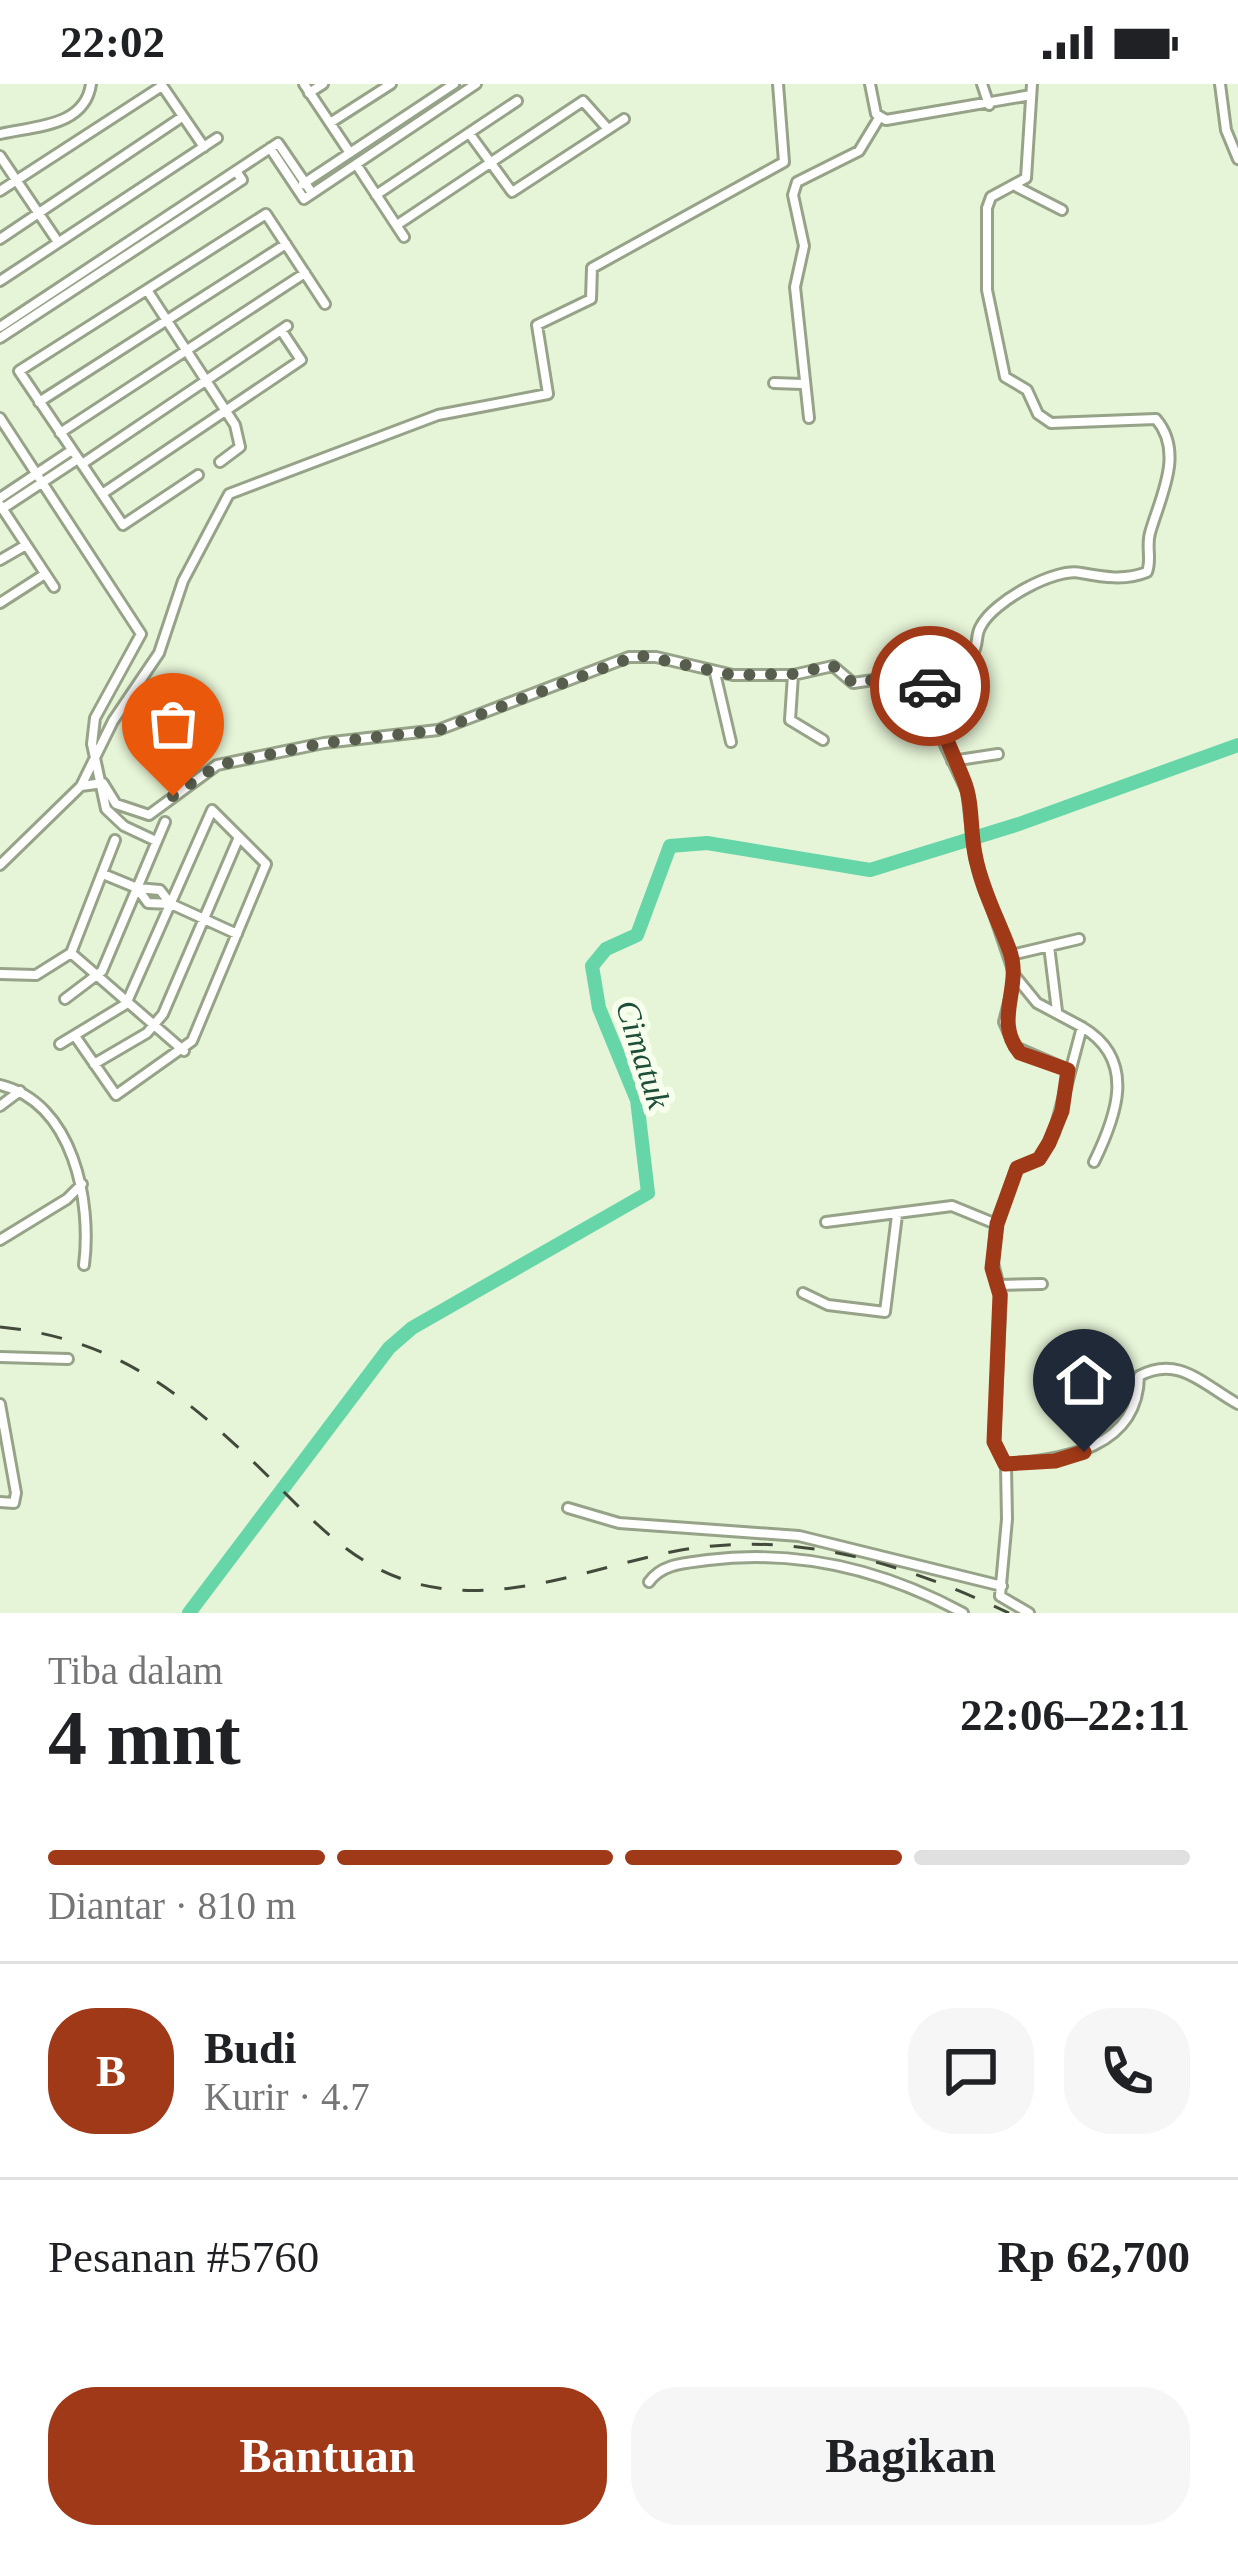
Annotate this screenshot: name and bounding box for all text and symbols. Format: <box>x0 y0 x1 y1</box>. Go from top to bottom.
text: 22:02 <box>60 17 165 67</box>
courier <box>870 626 990 746</box>
icon: car <box>897 653 963 719</box>
pin <box>122 673 224 796</box>
icon: bag <box>140 691 206 757</box>
water label: Cimatuk <box>609 996 678 1114</box>
pin <box>1033 1329 1135 1452</box>
icon: home <box>1051 1347 1117 1413</box>
text: Tiba dalam <box>48 1649 223 1692</box>
text: 22:06–22:11 <box>960 1690 1190 1740</box>
text: 4 mnt <box>48 1694 241 1781</box>
text: Diantar · 810 m <box>48 1884 296 1927</box>
button: chat <box>908 2008 1034 2134</box>
button: phone <box>1064 2008 1190 2134</box>
text: Budi <box>204 2023 297 2073</box>
text: B <box>96 2046 126 2096</box>
text: Kurir · 4.7 <box>204 2075 370 2118</box>
text: Pesanan #5760 <box>48 2232 319 2282</box>
text: Rp 62,700 <box>997 2232 1190 2282</box>
button: Bantuan <box>48 2387 607 2525</box>
button: Bagikan <box>631 2387 1190 2525</box>

